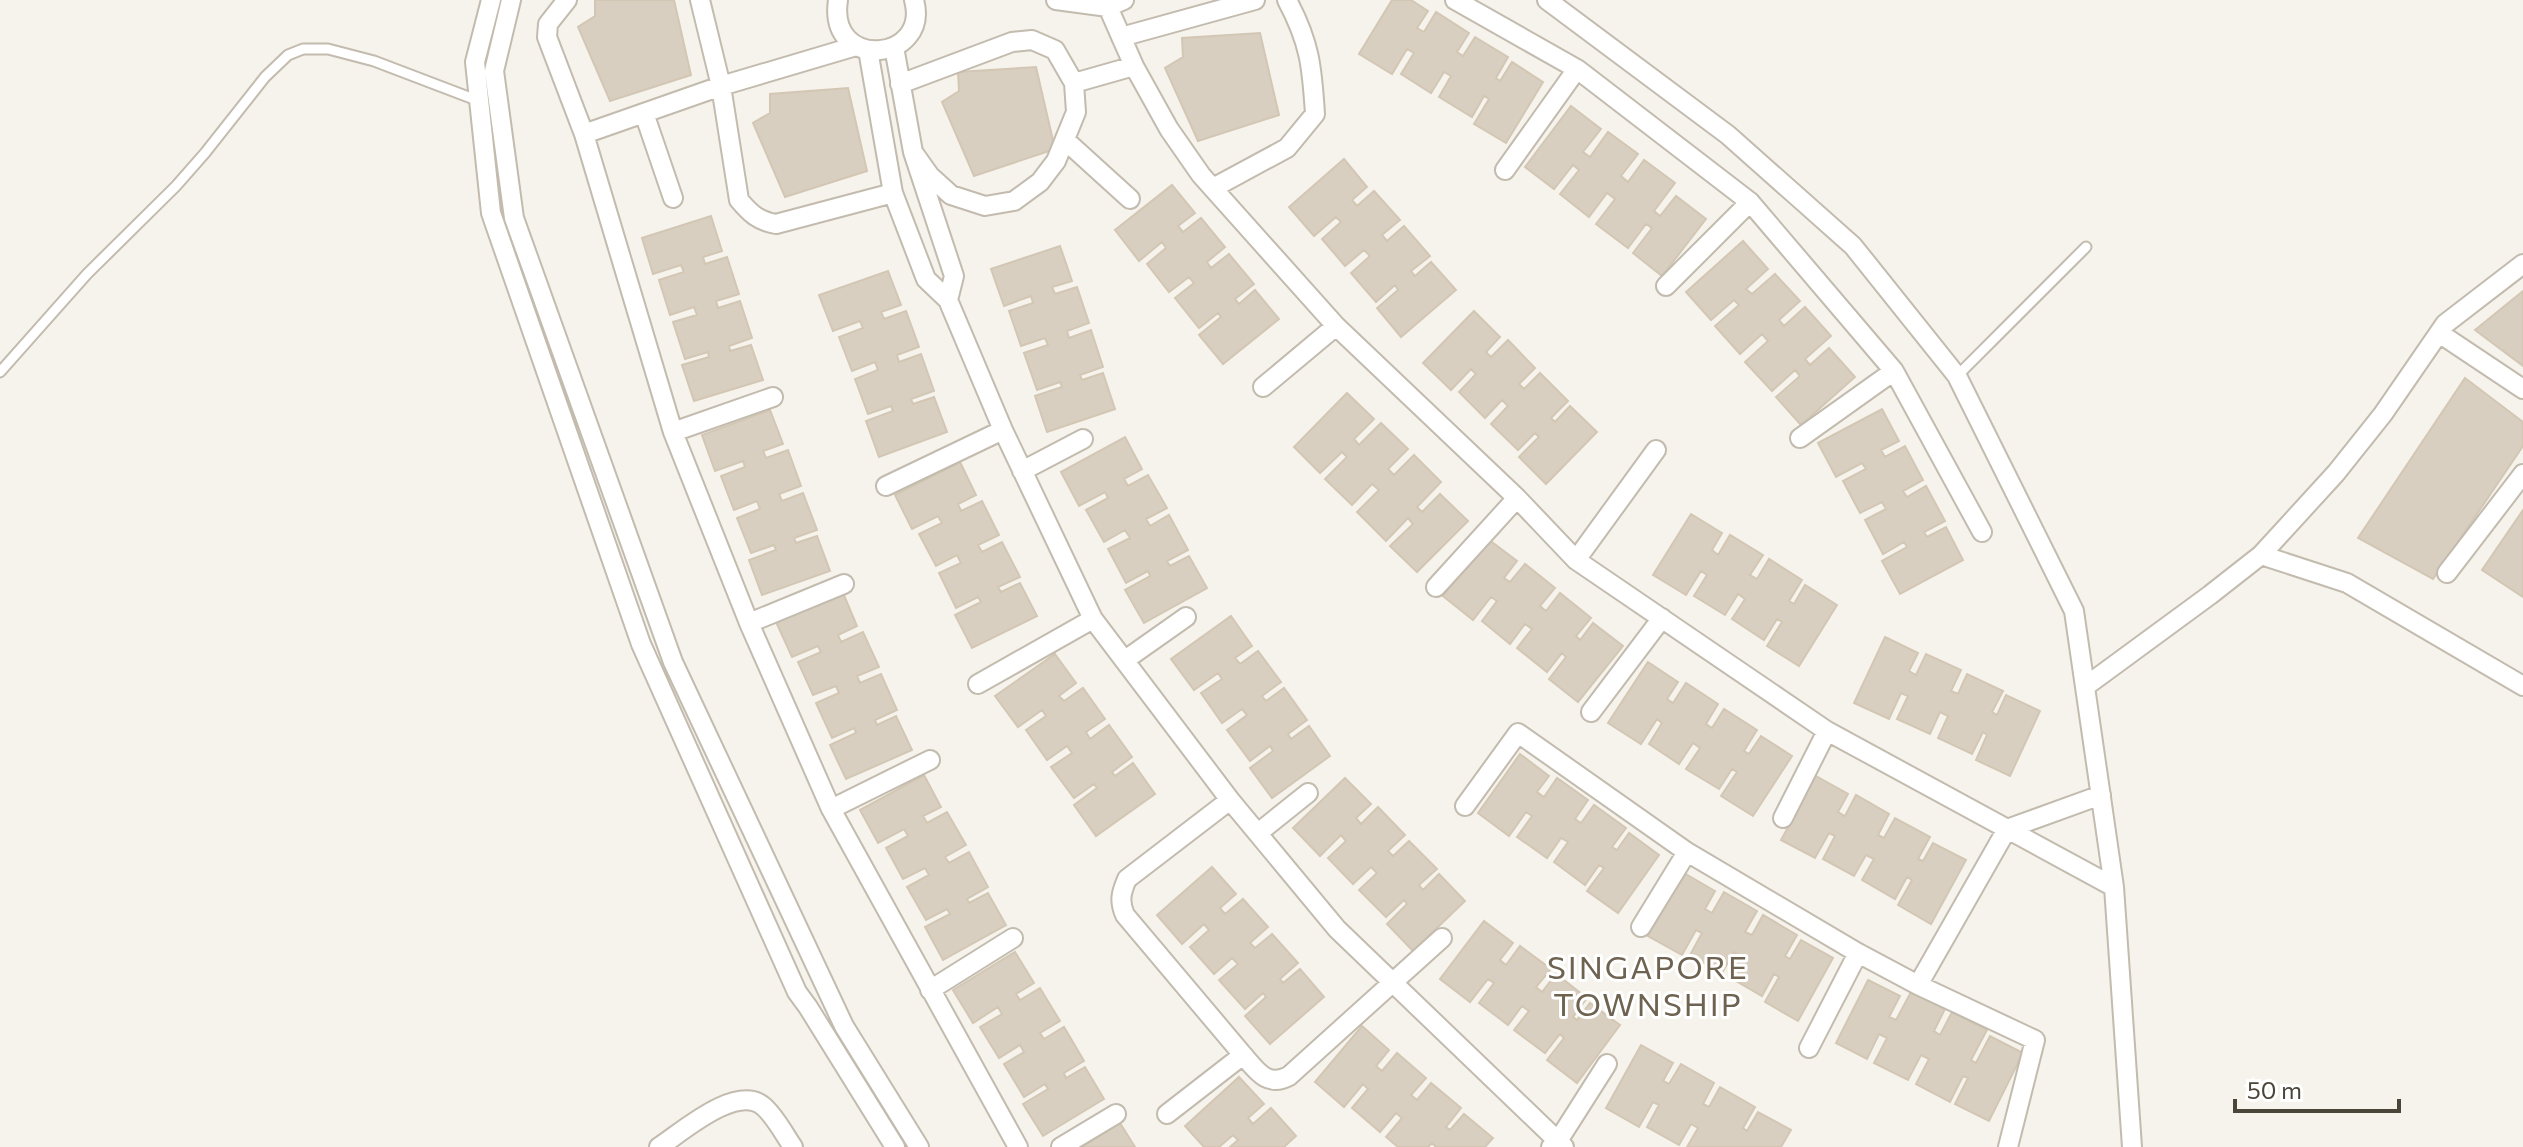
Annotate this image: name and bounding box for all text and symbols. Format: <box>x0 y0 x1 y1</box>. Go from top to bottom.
district label: SINGAPORE TOWNSHIP <box>1547 946 1749 1023</box>
scale bar <box>2235 1063 2399 1113</box>
text: 50 m <box>2247 1075 2302 1104</box>

